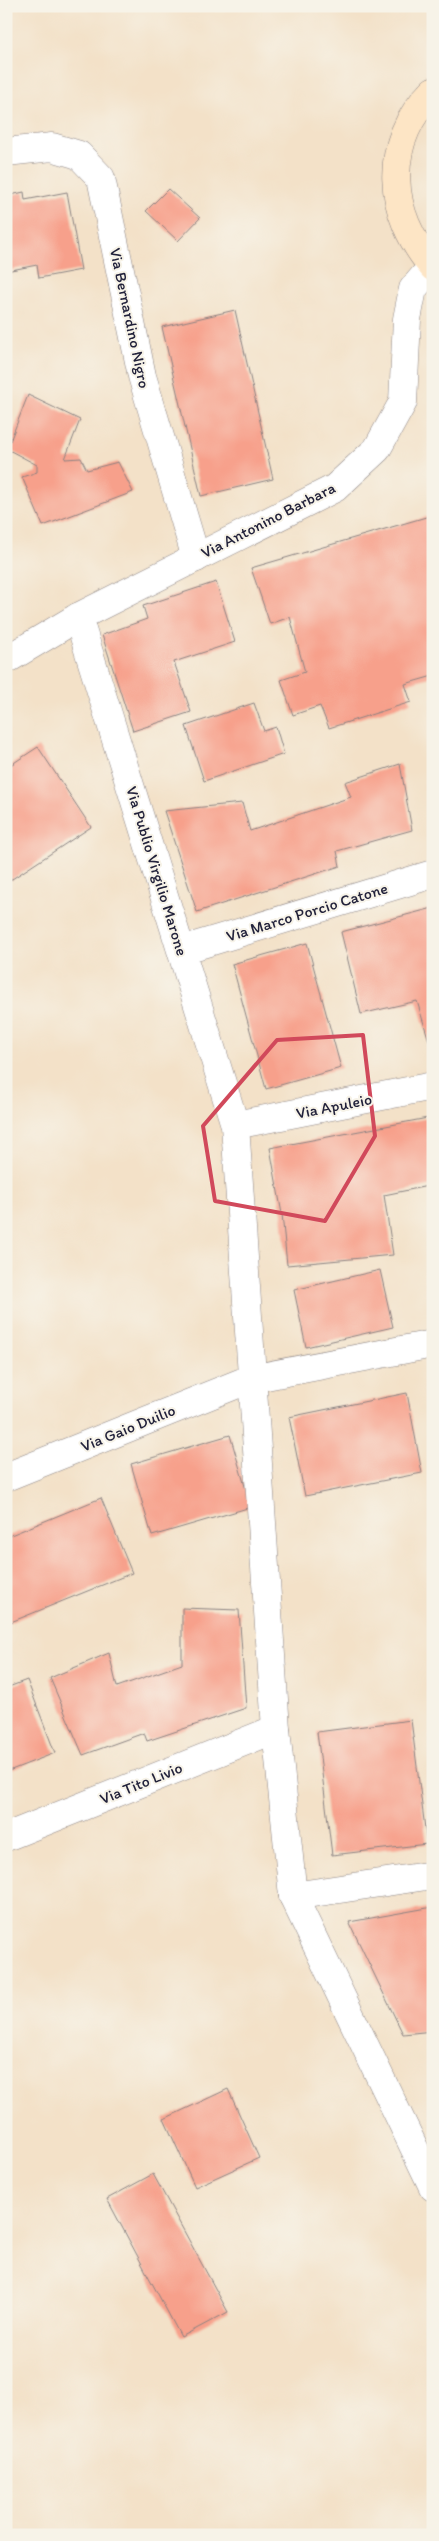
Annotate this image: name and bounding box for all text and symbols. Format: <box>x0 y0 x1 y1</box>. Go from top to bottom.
street label: Via Bernardino Nigro <box>106 246 154 390</box>
street label: Via Antonino Barbara <box>198 478 338 562</box>
street label: Via Publio Virgilio Marone <box>122 784 192 958</box>
street label: Via Marco Porcio Catone <box>224 878 390 946</box>
street label: Via Apuleio <box>294 1089 374 1123</box>
street label: Via Gaio Duilio <box>78 1400 178 1456</box>
street label: Via Tito Livio <box>97 1758 185 1808</box>

